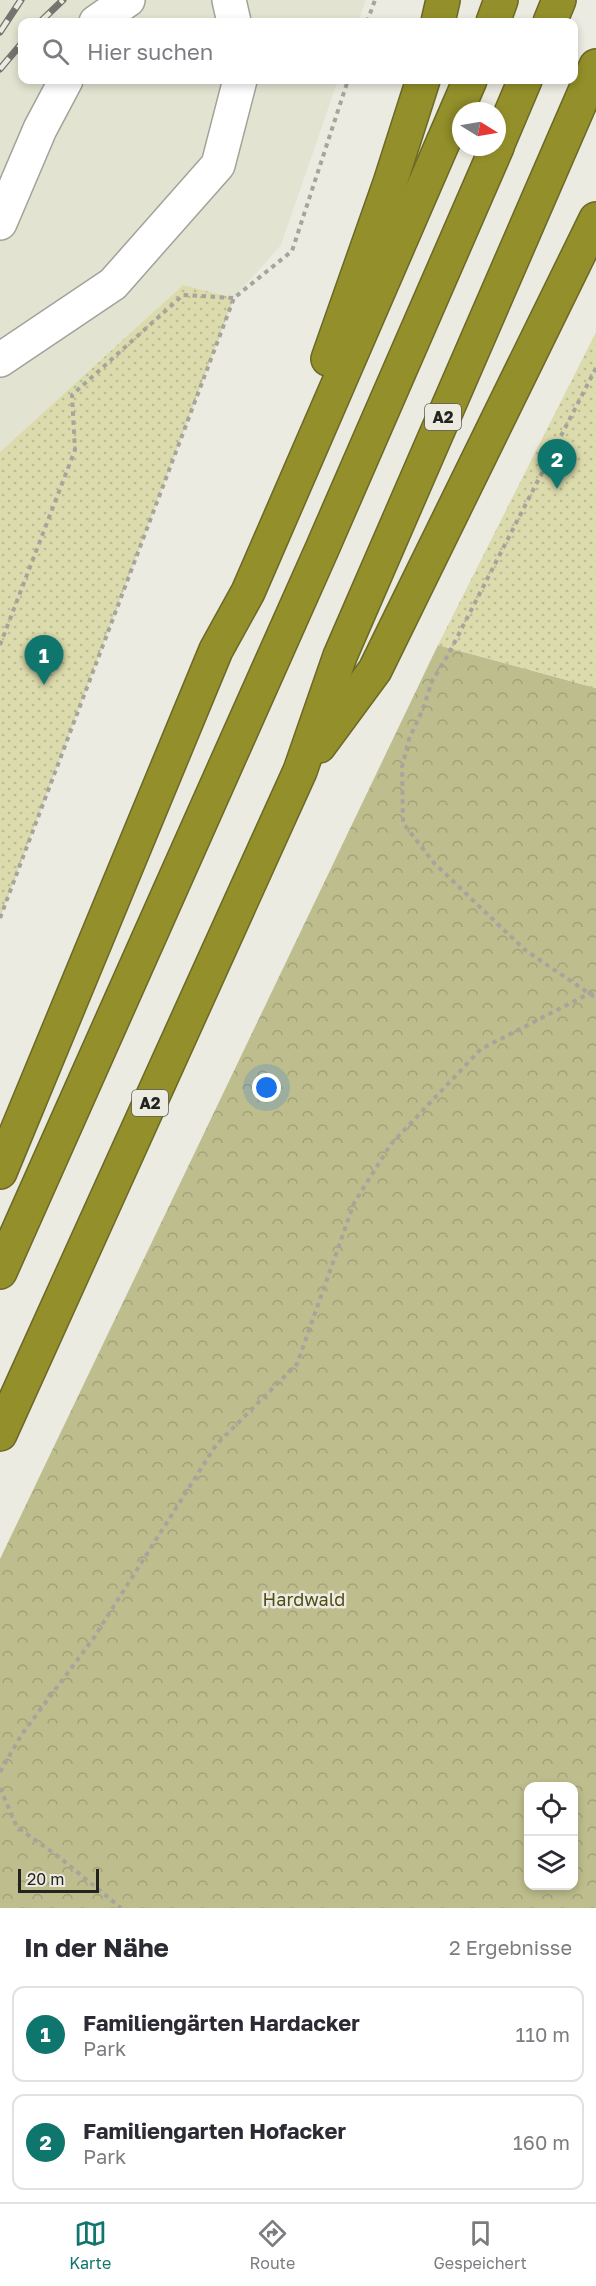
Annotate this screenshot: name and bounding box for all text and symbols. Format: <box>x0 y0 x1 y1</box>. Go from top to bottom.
search box <box>18 18 578 84</box>
icon: search <box>39 35 72 68</box>
text: Hier suchen <box>87 38 213 65</box>
north arrow <box>452 102 506 156</box>
road number: A2 <box>425 404 461 430</box>
pin: 2 <box>538 440 576 489</box>
pin: 1 <box>24 636 63 685</box>
your location <box>252 1073 281 1102</box>
road number: A2 <box>132 1090 168 1116</box>
park label: Hardwald <box>263 1588 345 1610</box>
map controls <box>524 1782 578 1890</box>
button: locate <box>524 1782 578 1836</box>
button: layers <box>524 1836 578 1890</box>
scale bar <box>18 1866 99 1894</box>
text: 20 m <box>27 1869 64 1889</box>
text: In der Nähe <box>24 1932 169 1963</box>
text: 2 Ergebnisse <box>449 1935 572 1959</box>
text: Familiengärten Hardacker <box>83 2009 360 2036</box>
text: 1 <box>40 2022 51 2046</box>
text: 110 m <box>516 2022 570 2046</box>
text: Park <box>83 2036 126 2060</box>
text: Familiengarten Hofacker <box>83 2117 346 2144</box>
text: 2 <box>39 2130 52 2154</box>
text: 160 m <box>513 2130 570 2154</box>
text: Park <box>83 2144 126 2168</box>
tab: Karte <box>69 2217 111 2273</box>
tab: Route <box>250 2217 295 2273</box>
tab: Gespeichert <box>434 2217 527 2273</box>

